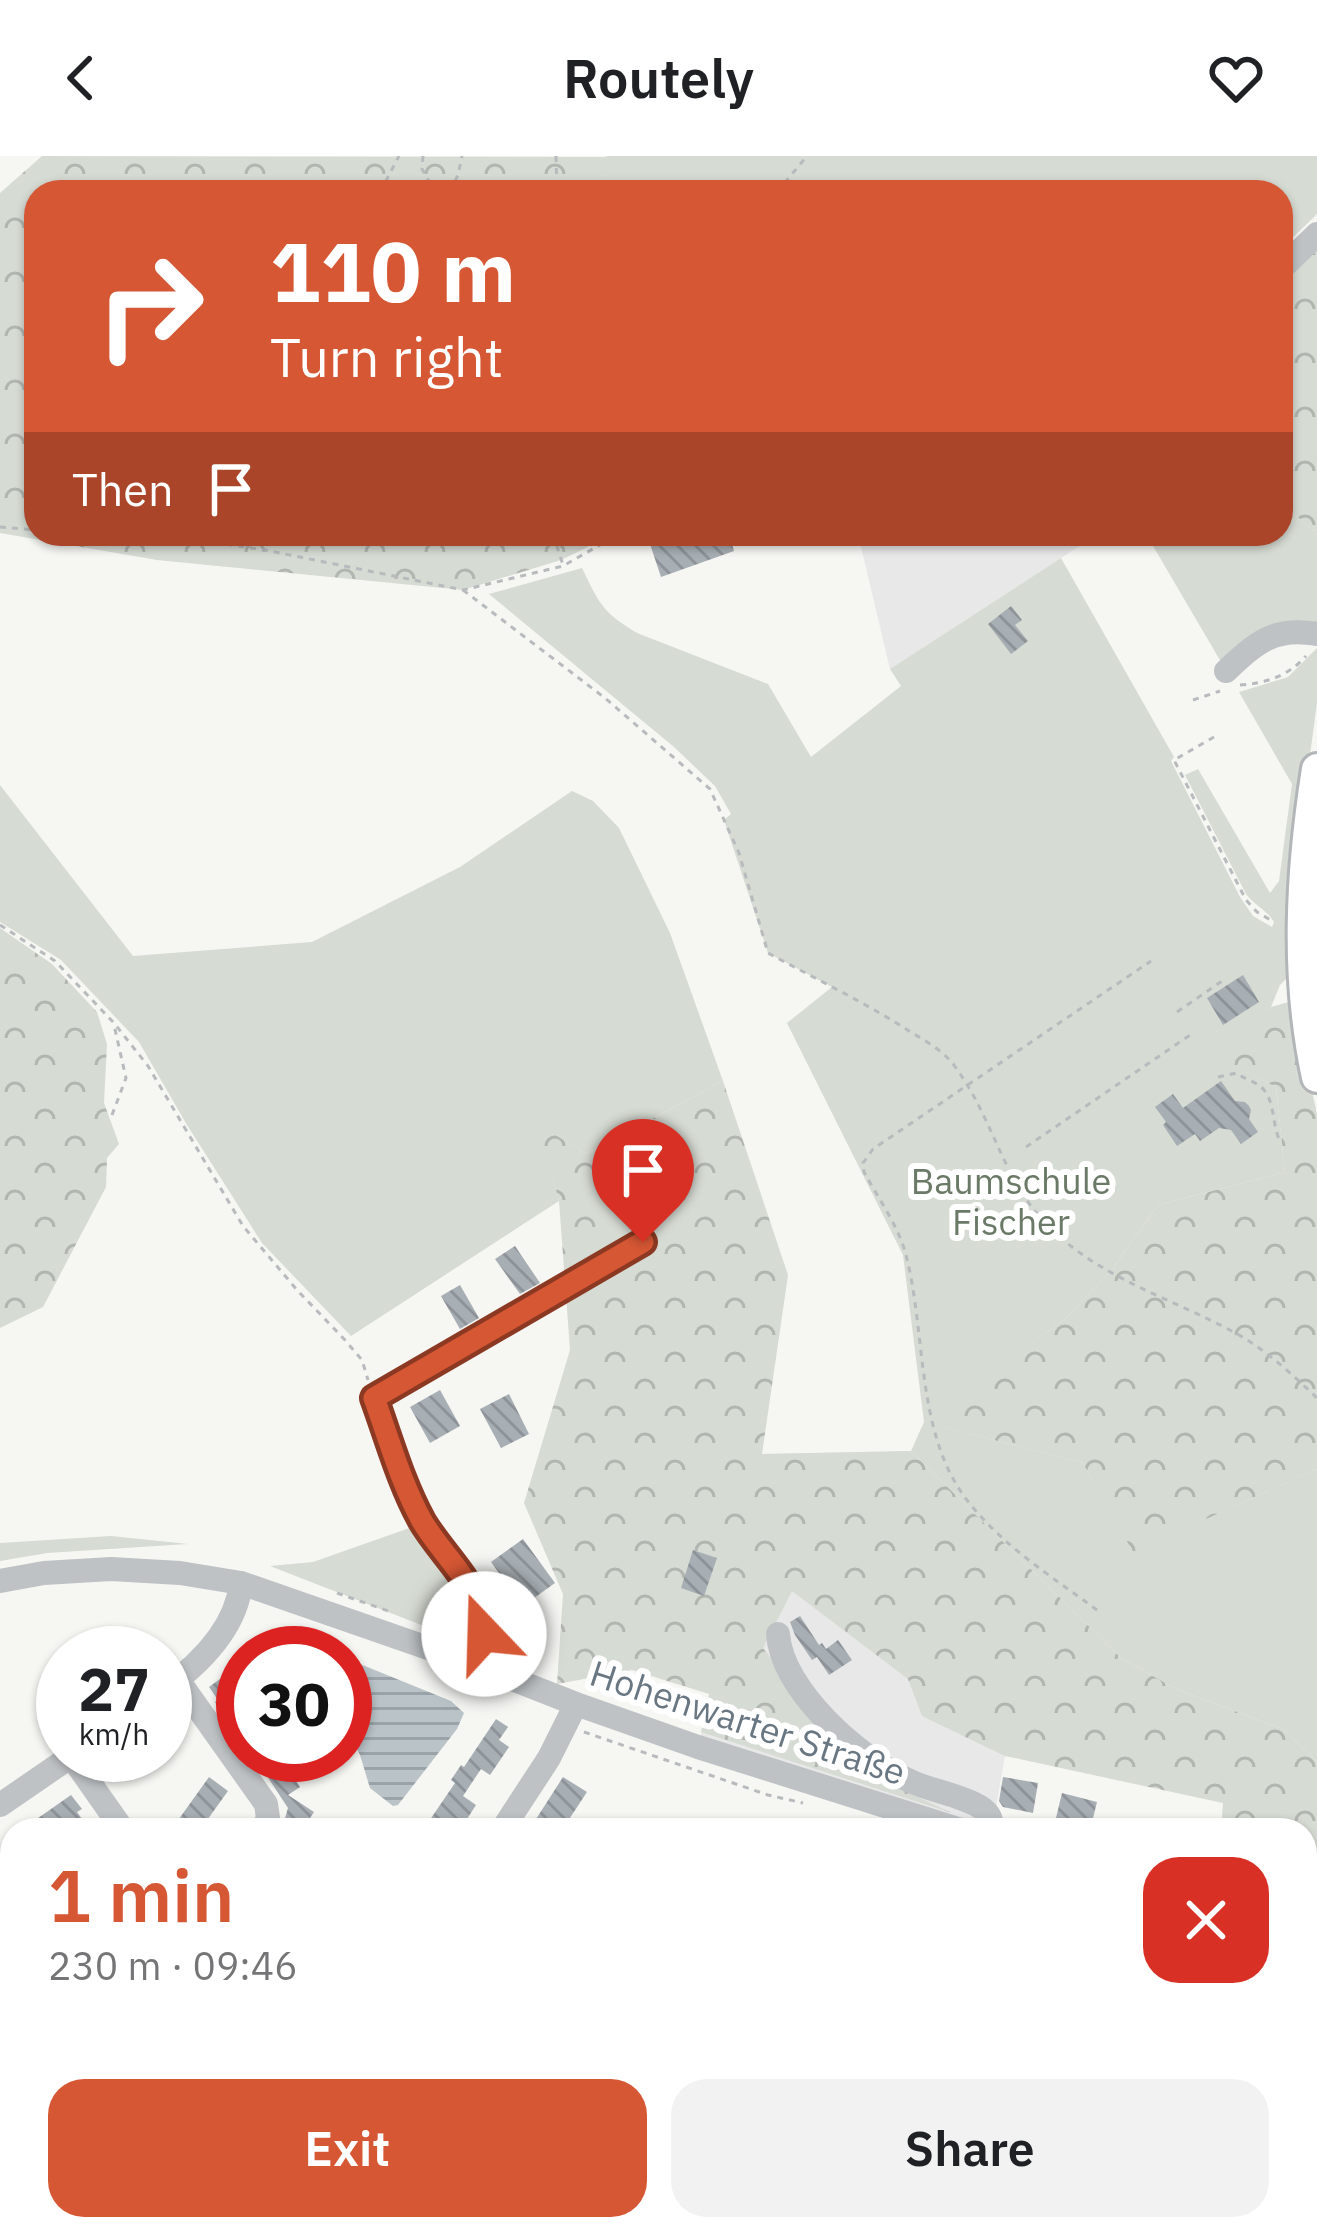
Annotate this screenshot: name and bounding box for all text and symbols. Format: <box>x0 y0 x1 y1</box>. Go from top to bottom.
text: Routely <box>563 43 754 113</box>
icon: back <box>48 45 114 111</box>
icon: heart <box>1203 45 1269 111</box>
text: 110 m <box>270 216 516 325</box>
icon: right <box>72 228 228 384</box>
text: Turn right <box>270 322 504 392</box>
icon: arrive <box>198 456 264 522</box>
text: Then <box>72 460 174 518</box>
pin <box>592 1119 694 1242</box>
icon: arrive <box>610 1137 676 1203</box>
park label: Baumschule Fischer <box>911 1157 1111 1245</box>
position arrow <box>421 1571 547 1697</box>
speed limit sign: 30 <box>216 1626 372 1782</box>
text: 27 <box>78 1649 150 1728</box>
street label: Hohenwarter Straße <box>584 1649 912 1795</box>
text: km/h <box>79 1714 149 1753</box>
text: 1 min <box>48 1848 234 1942</box>
button: close <box>1143 1857 1269 1983</box>
text: 230 m · 09:46 <box>48 1940 298 1991</box>
button: Exit <box>48 2079 647 2217</box>
button: Share <box>671 2079 1269 2217</box>

